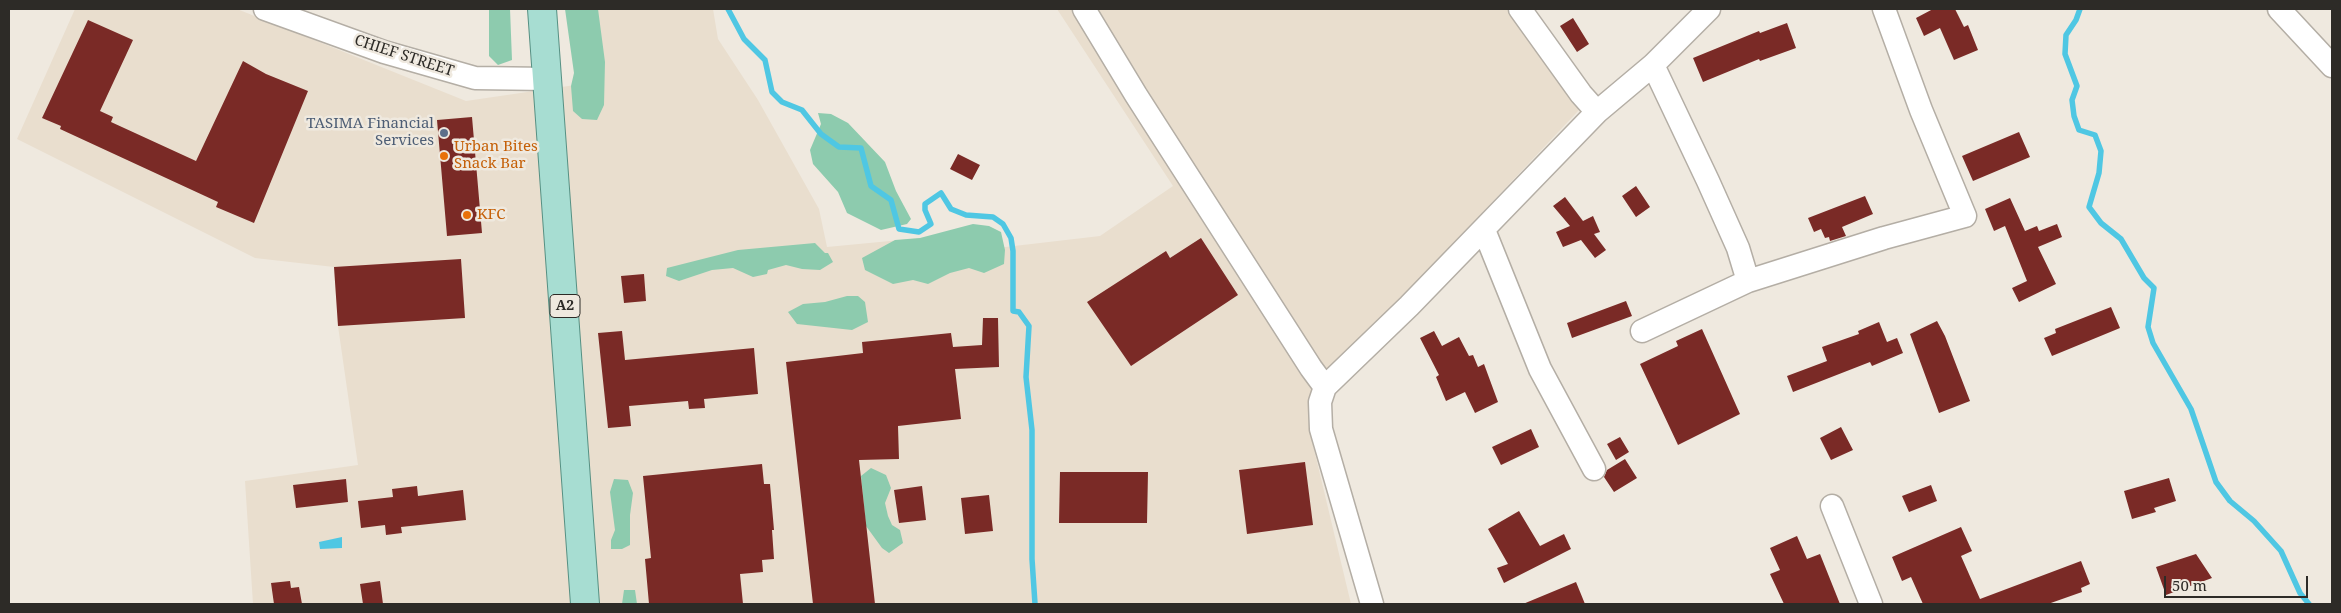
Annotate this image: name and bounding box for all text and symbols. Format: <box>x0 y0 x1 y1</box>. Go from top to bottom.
street label: CHIEF STREET <box>352 31 456 81</box>
place label: TASIMA Financial Services <box>306 115 434 150</box>
marker: TASIMA Financial Services <box>438 127 450 139</box>
place label: Urban Bites Snack Bar <box>454 138 538 173</box>
marker: Urban Bites Snack Bar <box>438 150 450 162</box>
place label: KFC <box>477 206 506 224</box>
marker: KFC <box>461 209 473 221</box>
road number: A2 <box>550 294 580 318</box>
scale bar <box>2166 566 2310 598</box>
text: 50 m <box>2172 575 2207 595</box>

